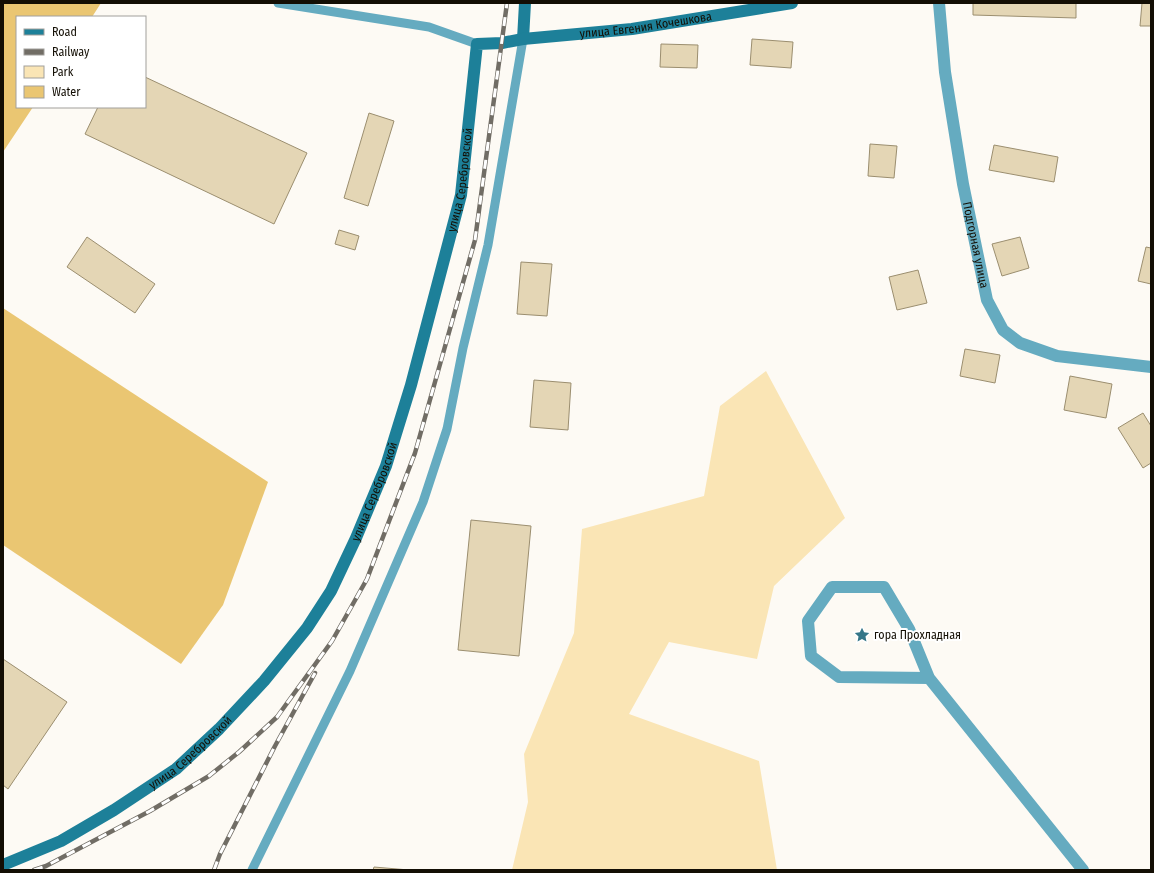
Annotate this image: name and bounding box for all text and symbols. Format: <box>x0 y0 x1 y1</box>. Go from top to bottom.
street label: улица Евгения Кочешкова <box>579 9 713 41</box>
legend <box>16 16 146 108</box>
text: Road <box>52 25 77 39</box>
text: Railway <box>52 45 90 59</box>
text: Park <box>52 65 74 79</box>
text: Water <box>52 85 81 99</box>
street label: улица Серебровской <box>445 127 475 233</box>
street label: Подгорная улица <box>960 201 991 290</box>
street label: улица Серебровской <box>349 440 400 543</box>
place icon: гора Прохладная <box>853 626 871 644</box>
place label: гора Прохладная <box>874 628 961 642</box>
street label: улица Серебровской <box>146 713 235 792</box>

